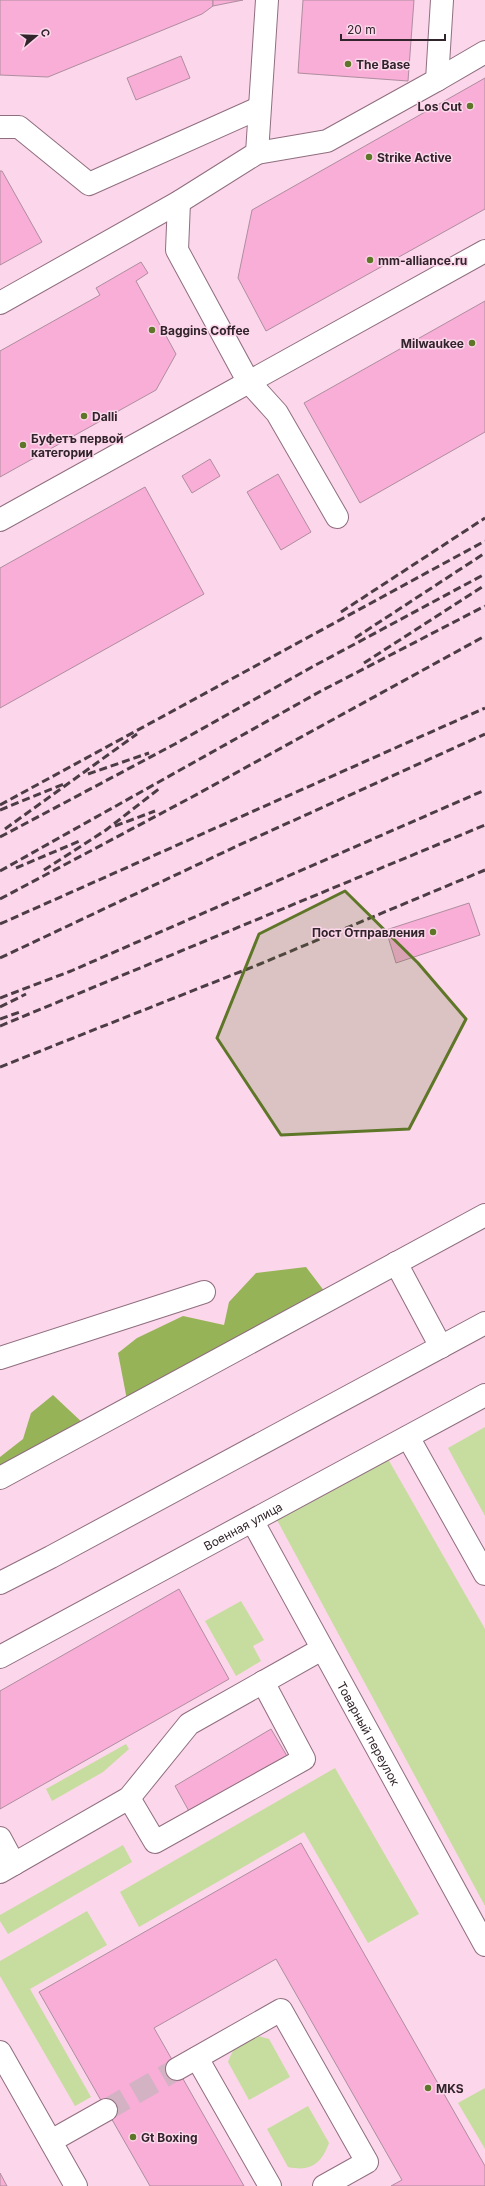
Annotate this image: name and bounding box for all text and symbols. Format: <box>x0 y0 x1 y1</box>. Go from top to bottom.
north arrow <box>16 16 56 56</box>
scale bar <box>341 16 445 42</box>
text: 20 m <box>347 22 376 37</box>
text: С <box>38 27 53 39</box>
place label: The Base <box>356 57 410 72</box>
marker: The Base <box>343 59 353 69</box>
place label: Los Cut <box>418 99 463 114</box>
marker: Los Cut <box>465 101 475 111</box>
place label: Strike Active <box>377 150 452 165</box>
marker: Strike Active <box>364 152 374 162</box>
place label: mm-alliance.ru <box>378 253 467 268</box>
marker: mm-alliance.ru <box>365 255 375 265</box>
place label: Baggins Coffee <box>160 323 250 338</box>
marker: Baggins Coffee <box>147 325 157 335</box>
place label: Milwaukee <box>401 336 464 351</box>
marker: Milwaukee <box>467 338 477 348</box>
place label: Dalli <box>92 409 117 424</box>
marker: Dalli <box>79 411 89 421</box>
place label: Буфетъ первой категории <box>31 431 124 460</box>
marker: Буфетъ первой категории <box>18 440 28 450</box>
place label: Пост Отправления <box>312 925 425 940</box>
marker: Пост Отправления <box>428 927 438 937</box>
street label: Военная улица <box>201 1498 285 1553</box>
street label: Товарный переулок <box>334 1679 404 1788</box>
place label: MKS <box>436 2081 464 2096</box>
marker: MKS <box>423 2083 433 2093</box>
place label: Gt Boxing <box>141 2130 198 2145</box>
marker: Gt Boxing <box>128 2132 138 2142</box>

